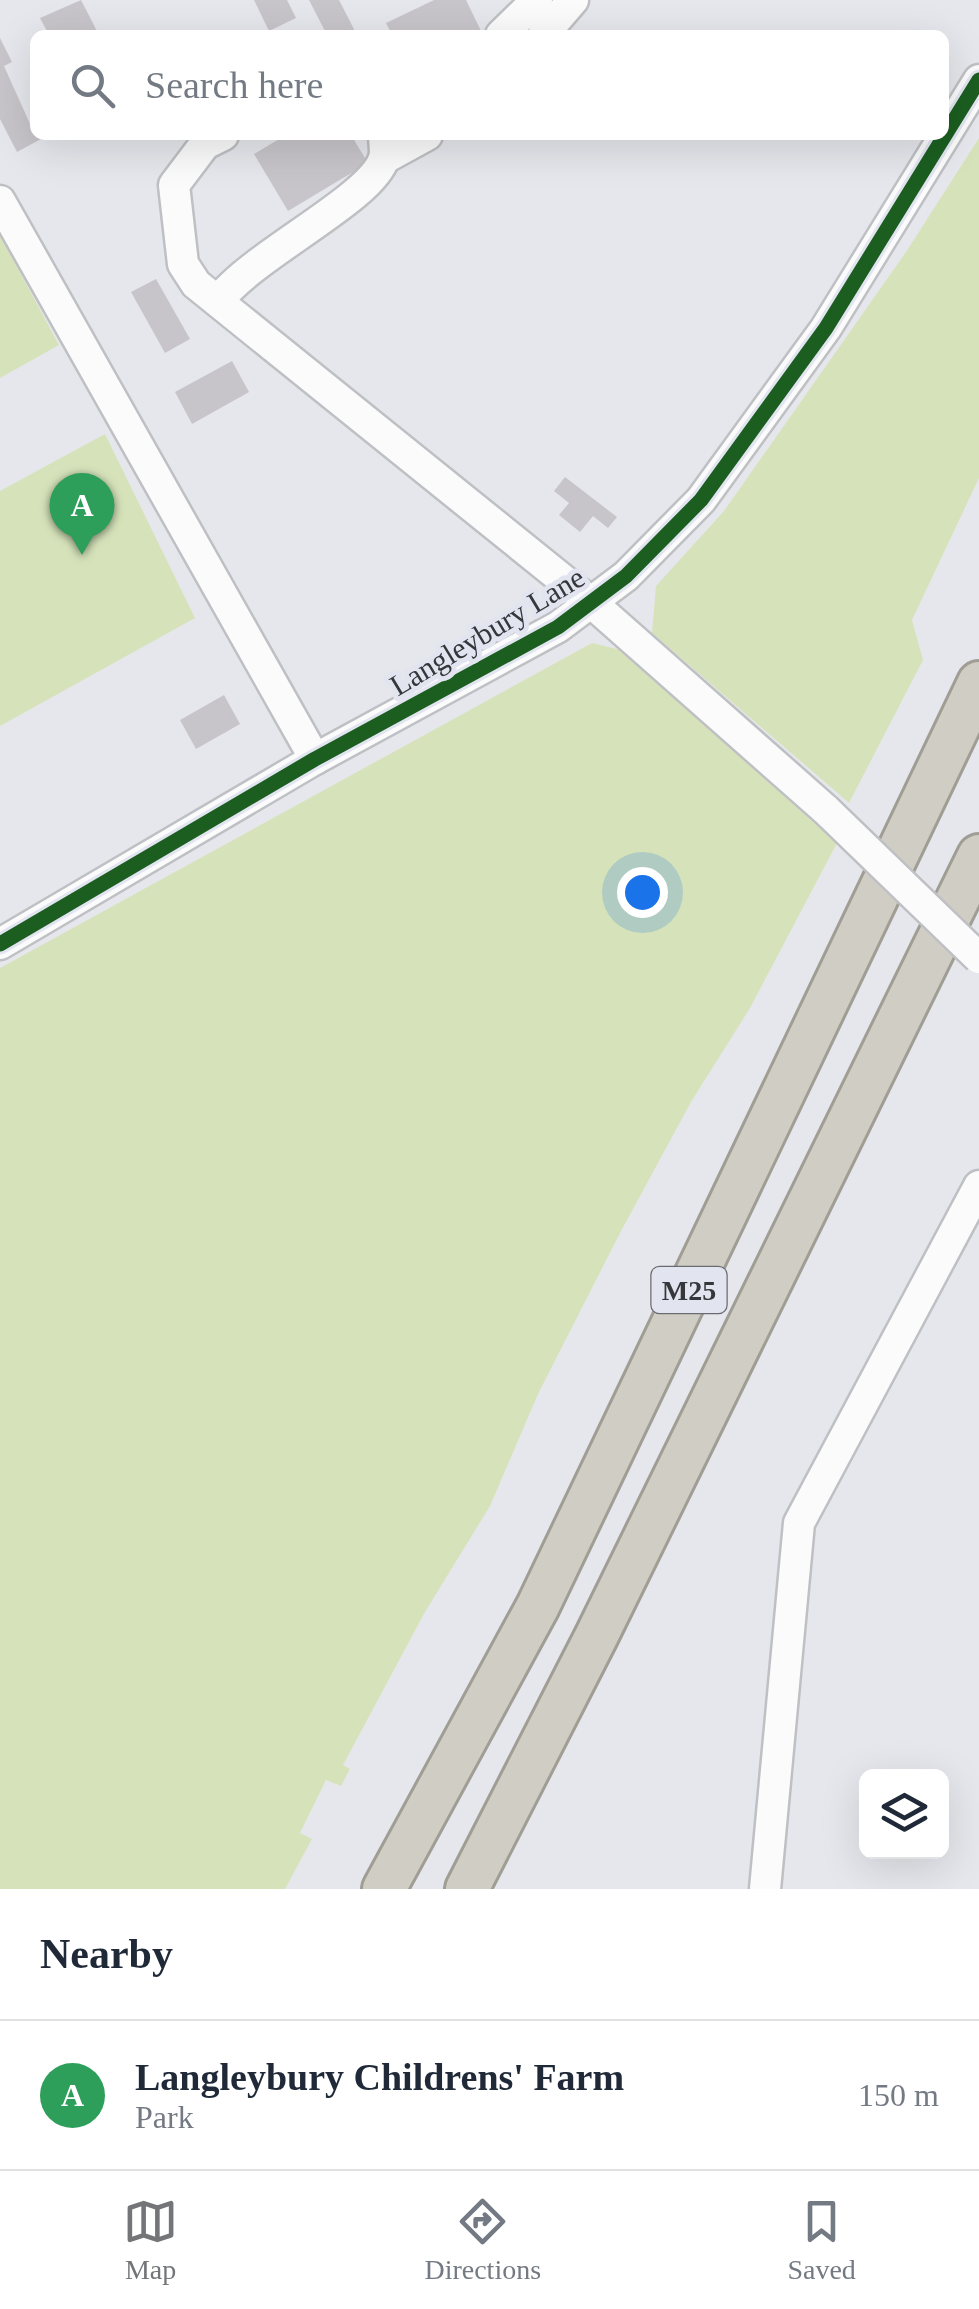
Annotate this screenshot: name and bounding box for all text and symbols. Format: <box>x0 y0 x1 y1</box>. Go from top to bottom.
search box <box>30 30 949 140</box>
icon: search <box>65 58 120 113</box>
text: Search here <box>145 64 323 106</box>
pin: A <box>49 472 114 555</box>
street label: Langleybury Lane <box>384 560 590 702</box>
your location <box>617 867 668 918</box>
road number: M25 <box>652 1267 726 1313</box>
map controls <box>859 1769 949 1859</box>
button: layers <box>859 1769 949 1859</box>
text: Nearby <box>40 1931 173 1977</box>
text: Langleybury Childrens' Farm <box>135 2056 624 2098</box>
text: A <box>61 2077 84 2113</box>
text: 150 m <box>858 2077 939 2113</box>
text: Park <box>135 2099 194 2135</box>
tab: Map <box>123 2194 178 2286</box>
tab: Directions <box>424 2194 541 2286</box>
tab: Saved <box>787 2194 856 2286</box>

